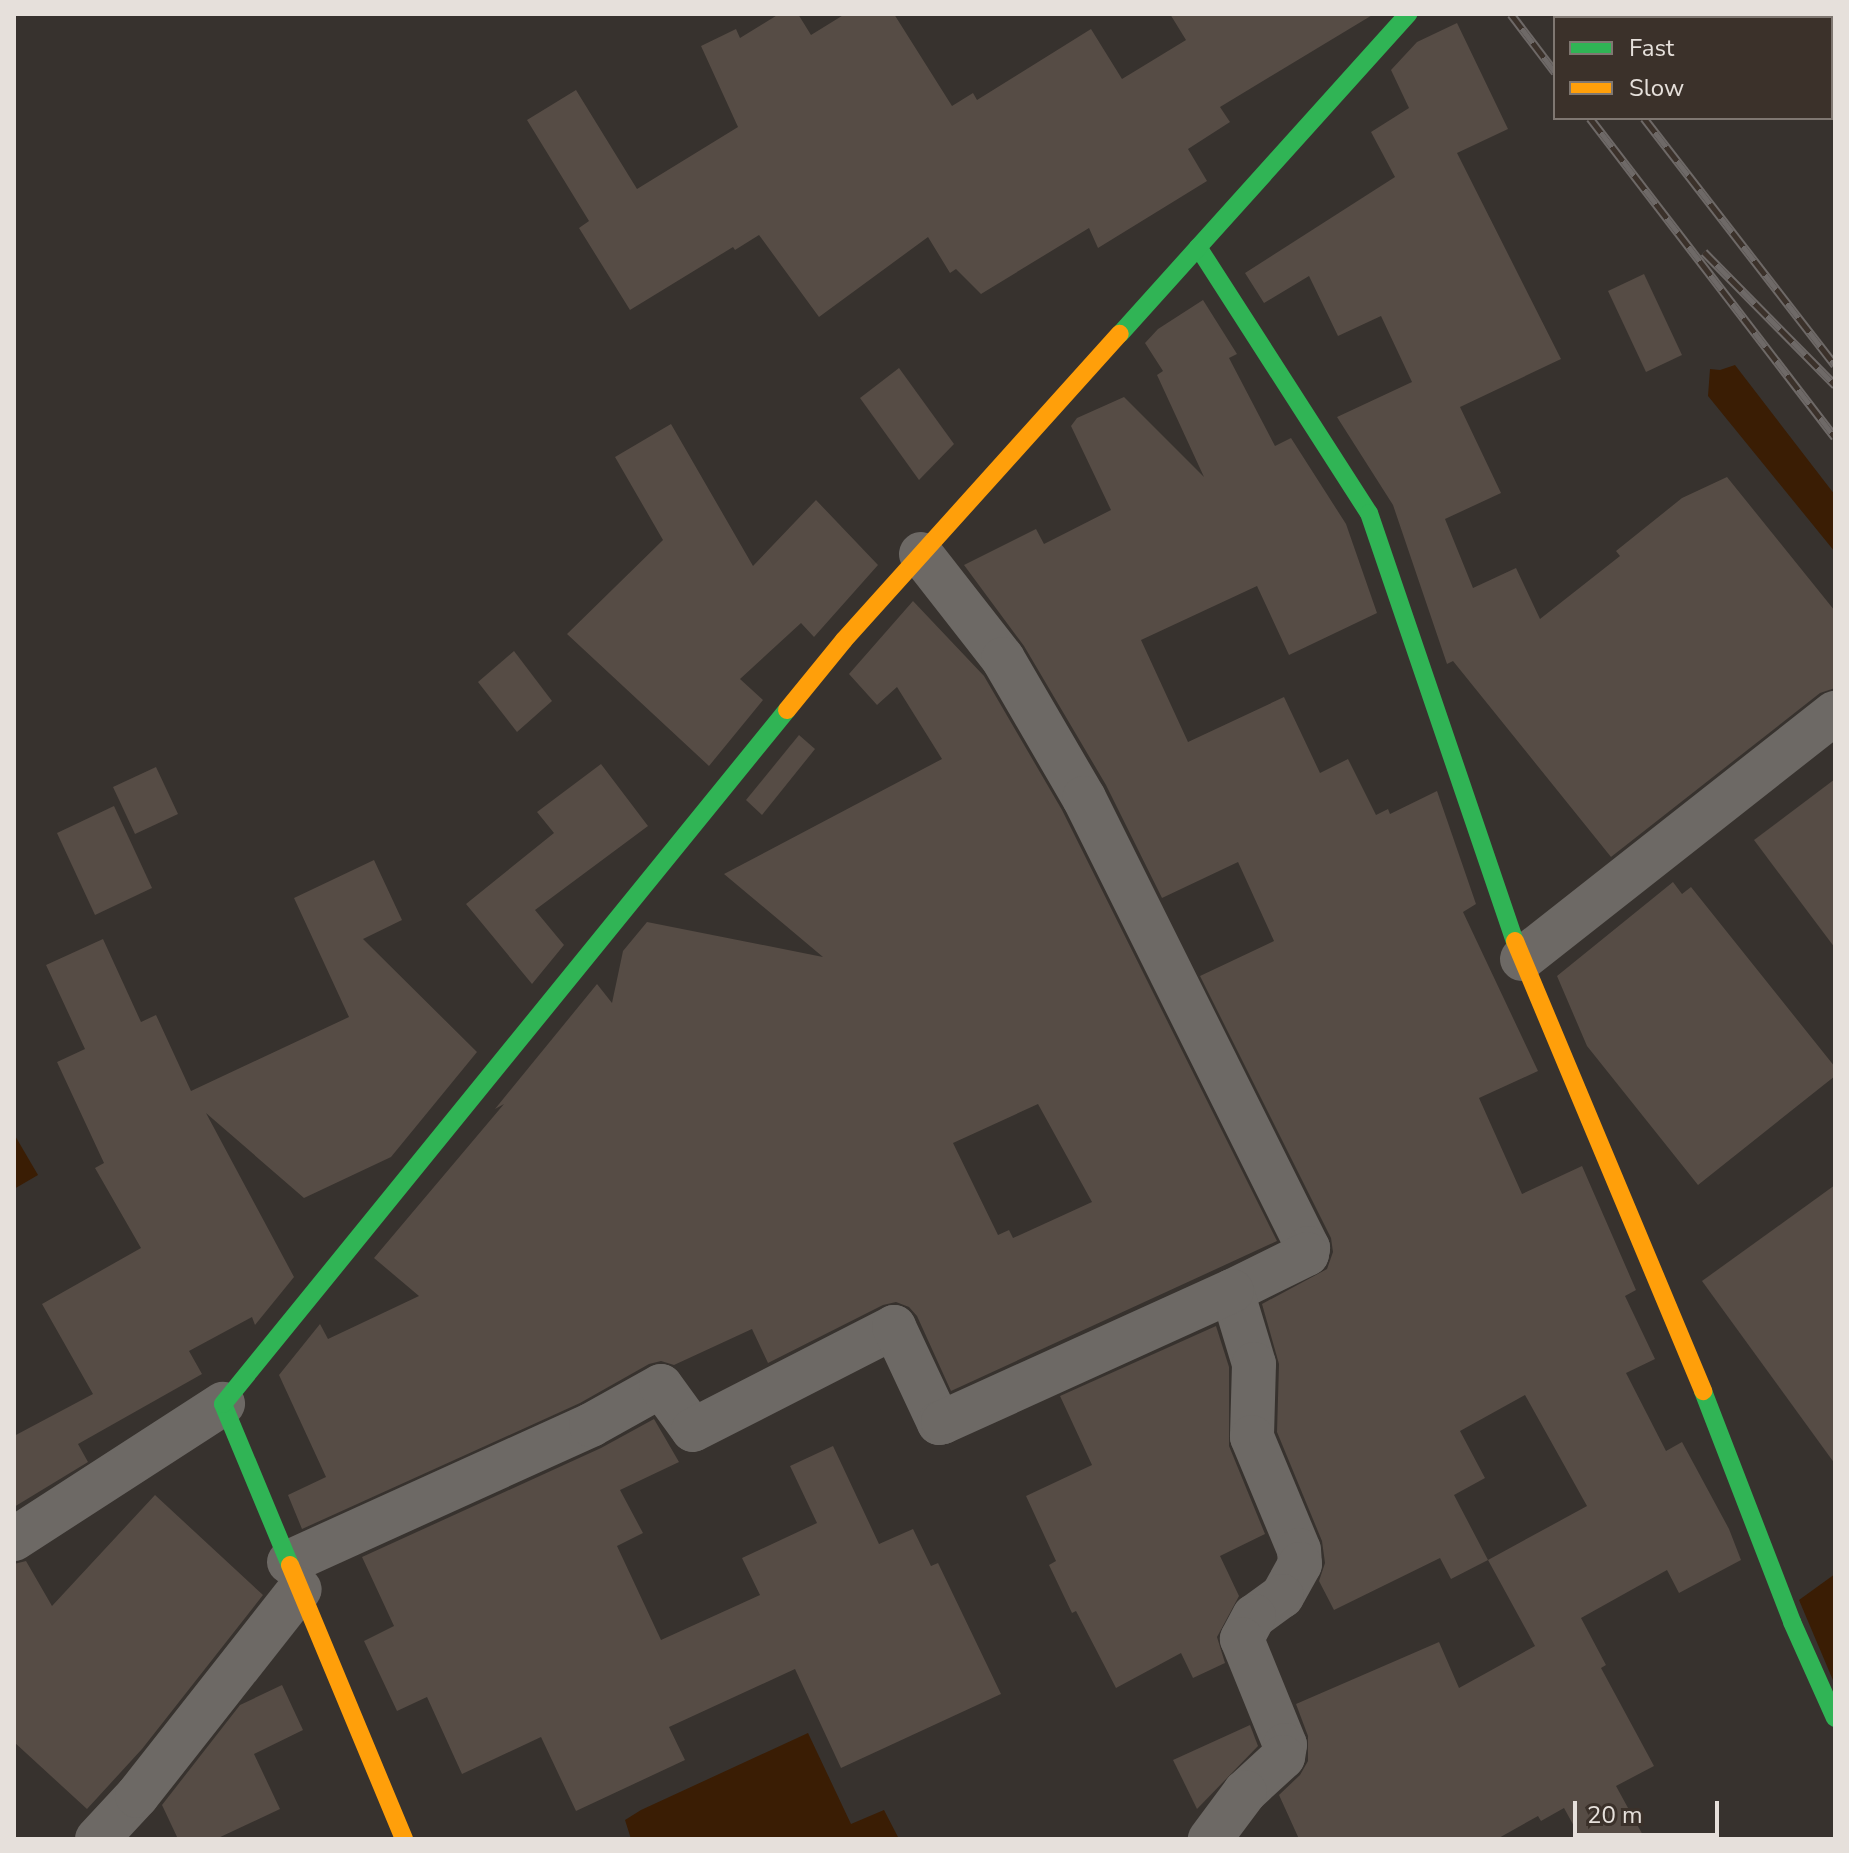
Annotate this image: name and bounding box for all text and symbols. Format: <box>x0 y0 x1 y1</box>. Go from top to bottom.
legend <box>1553 16 1833 120</box>
text: Fast <box>1629 32 1674 64</box>
text: Slow <box>1629 72 1684 104</box>
scale bar <box>1577 1785 1723 1835</box>
text: 20 m <box>1587 1799 1643 1831</box>

